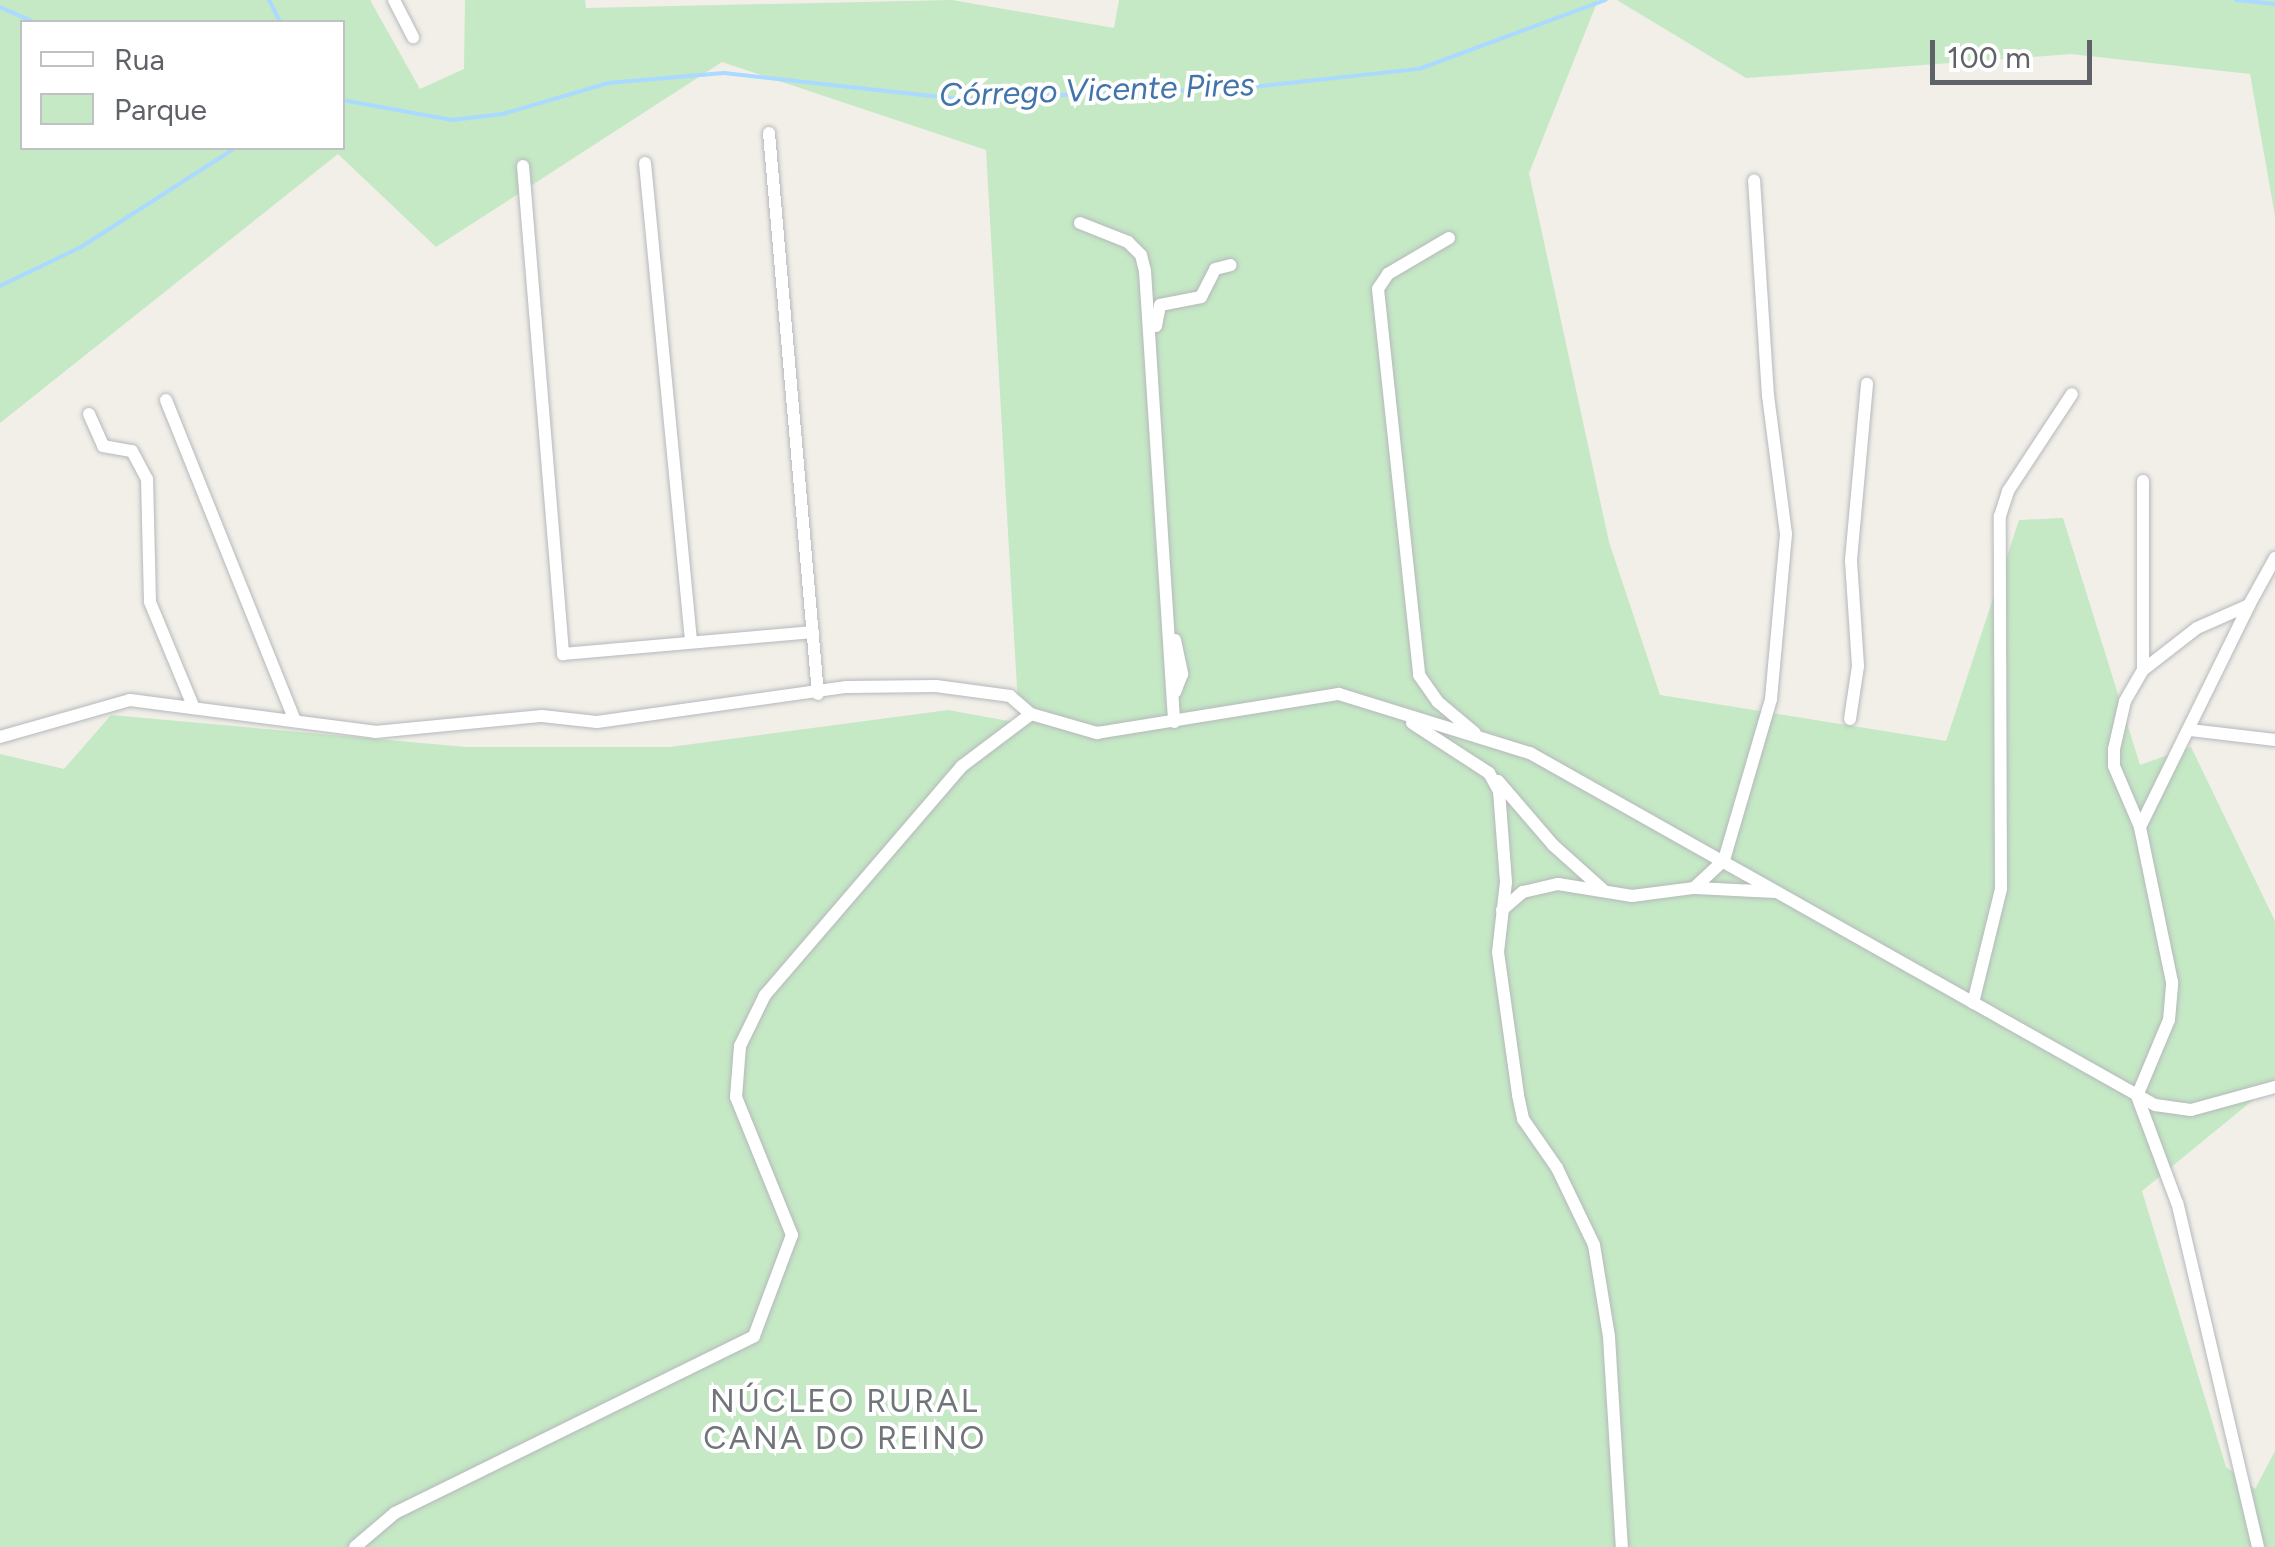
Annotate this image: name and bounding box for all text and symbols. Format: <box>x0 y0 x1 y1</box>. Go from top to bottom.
legend <box>20 20 345 150</box>
scale bar <box>1935 20 2098 82</box>
text: 100 m <box>1947 39 2031 76</box>
text: Rua <box>114 41 165 78</box>
water label: Córrego Vicente Pires <box>939 65 1255 115</box>
text: Parque <box>114 91 207 128</box>
district label: NÚCLEO RURAL CANA DO REINO <box>703 1383 987 1458</box>

